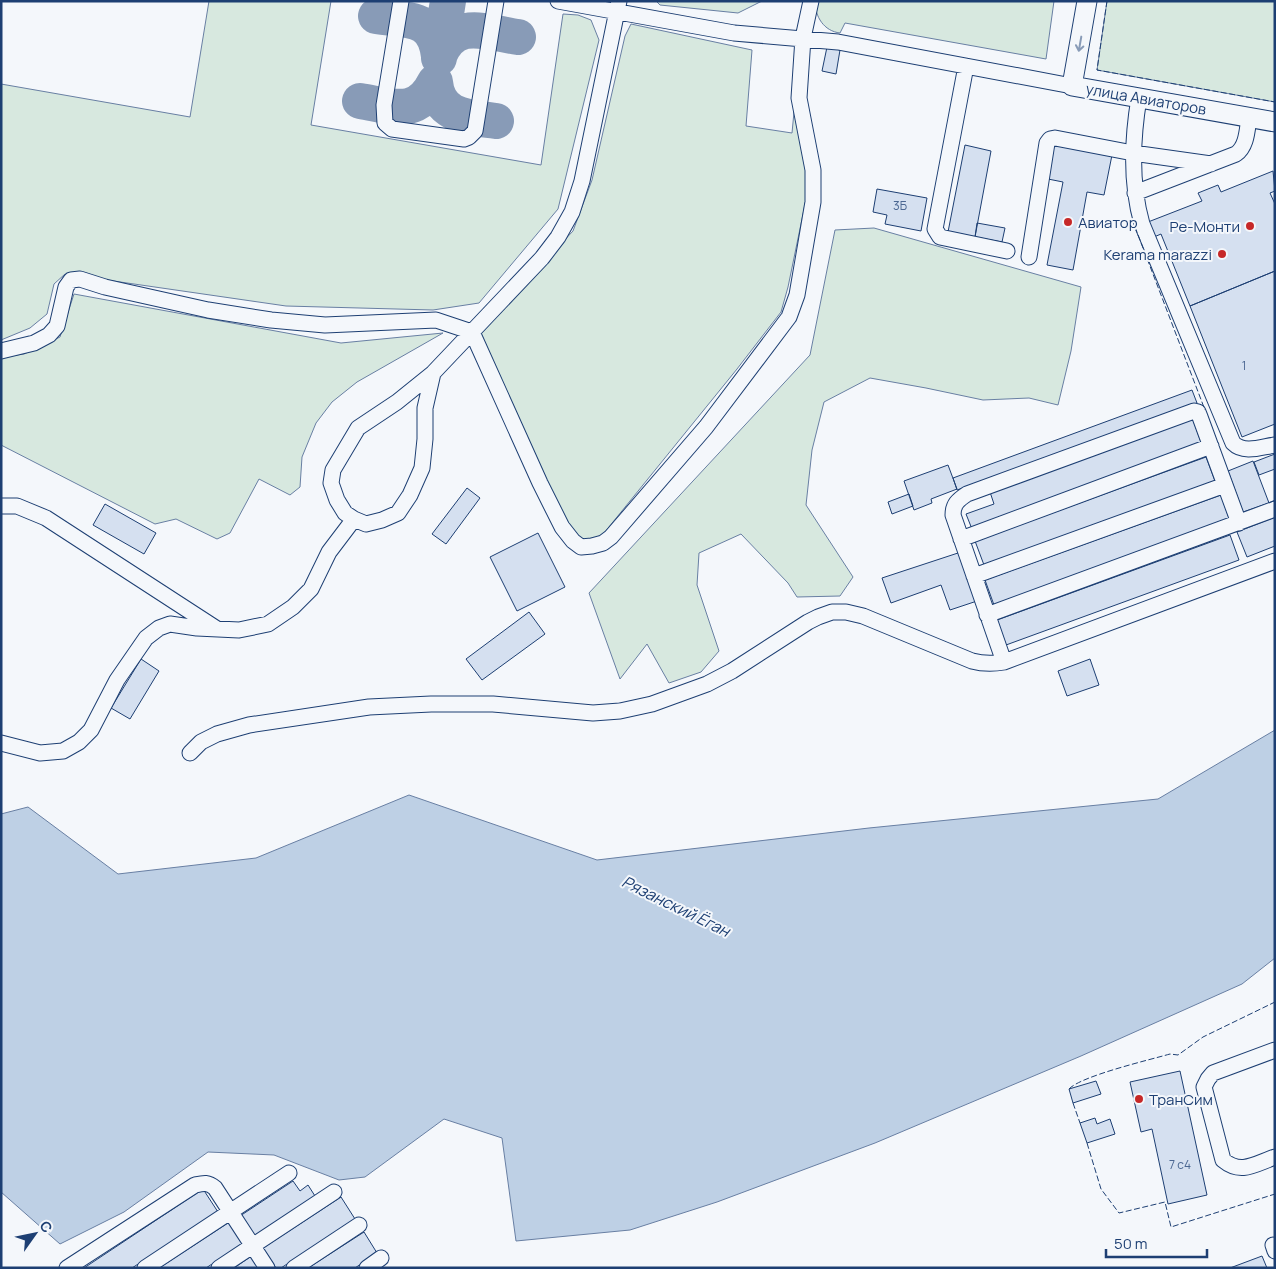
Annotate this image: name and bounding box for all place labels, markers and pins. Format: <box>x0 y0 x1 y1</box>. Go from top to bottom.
place label: Авиатор <box>1078 212 1138 233</box>
marker: Авиатор <box>1062 216 1074 228</box>
place label: Ре-Монти <box>1169 216 1240 237</box>
marker: Ре-Монти <box>1244 220 1256 232</box>
place label: Kerama marazzi <box>1104 244 1212 265</box>
marker: Kerama marazzi <box>1216 248 1228 260</box>
place label: ТранСим <box>1149 1089 1213 1110</box>
marker: ТранСим <box>1133 1093 1145 1105</box>

